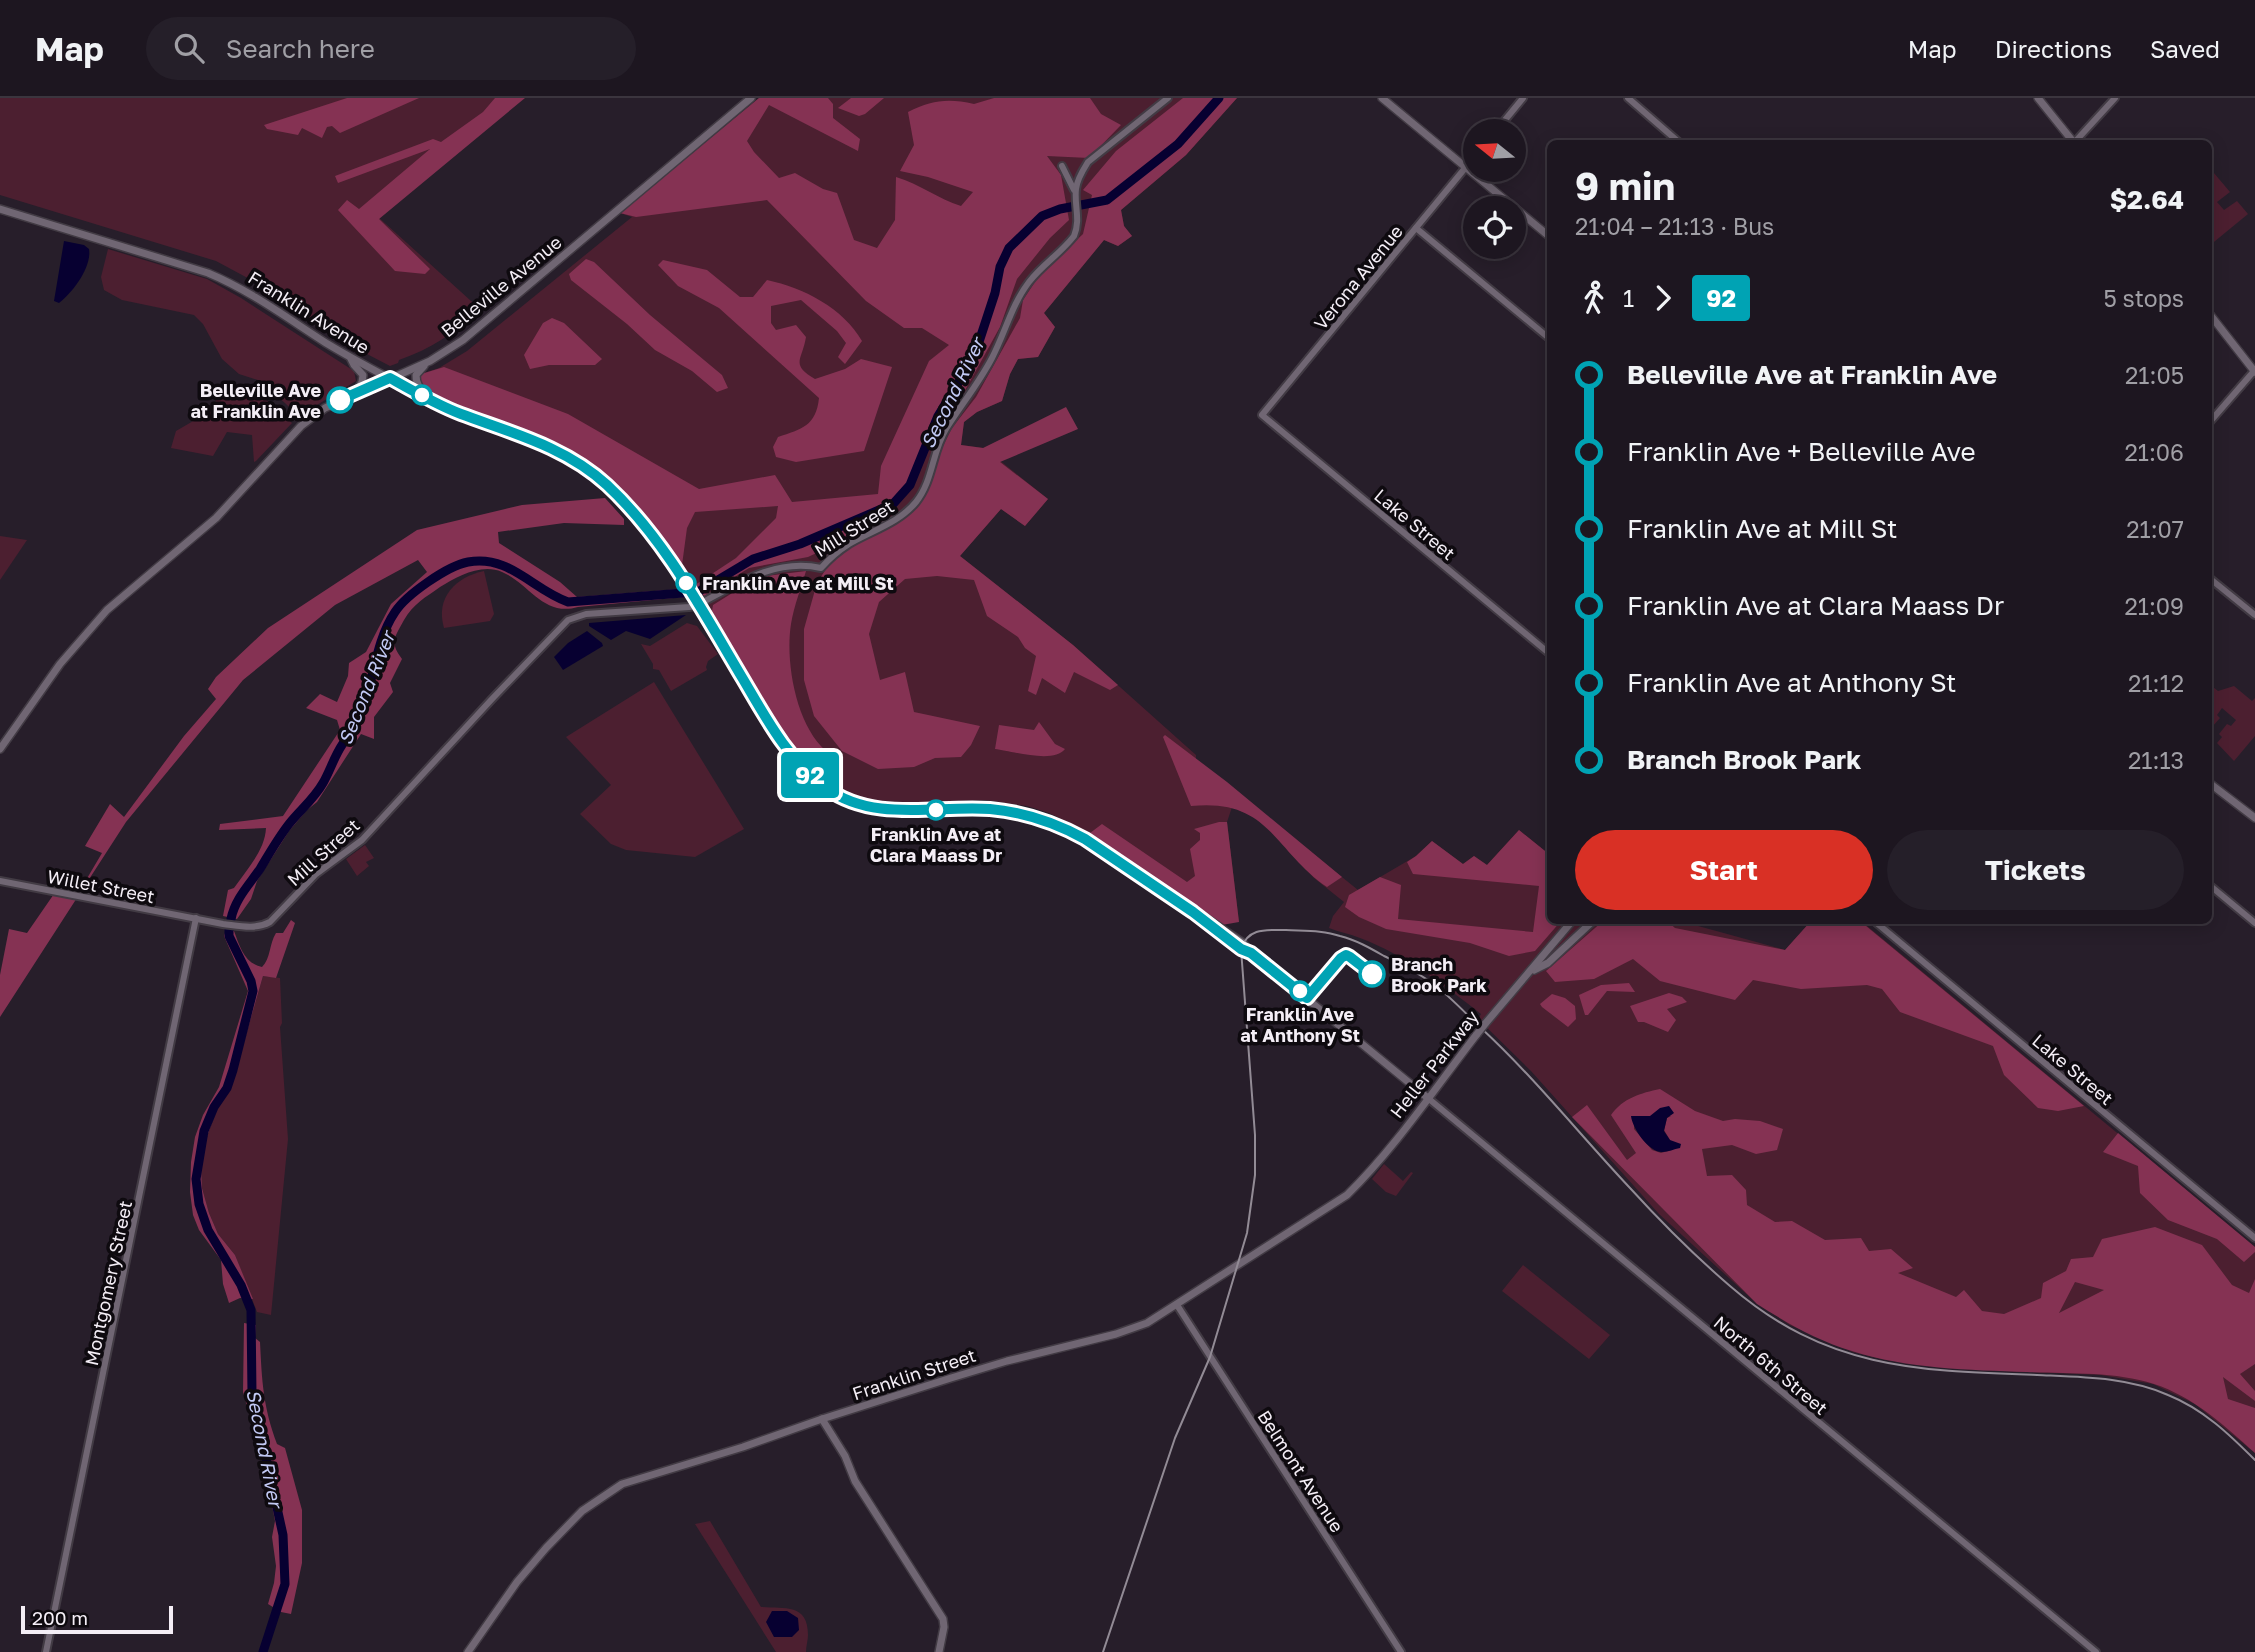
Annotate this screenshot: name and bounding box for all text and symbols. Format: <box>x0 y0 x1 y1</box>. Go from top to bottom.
search box <box>146 17 636 80</box>
text: Map <box>35 29 104 68</box>
icon: search <box>170 29 208 67</box>
text: Search here <box>226 33 375 64</box>
text: Map <box>1908 34 1957 63</box>
text: Directions <box>1995 34 2112 63</box>
text: Saved <box>2150 34 2220 63</box>
north arrow <box>1463 119 1526 182</box>
map controls <box>1463 119 1526 259</box>
text: 9 min <box>1575 163 1675 208</box>
text: $2.64 <box>2110 184 2184 215</box>
button: locate <box>1463 196 1526 259</box>
text: 21:04 – 21:13 · Bus <box>1575 212 1774 240</box>
street label: Verona Avenue <box>1309 220 1407 334</box>
street label: Belleville Avenue <box>436 231 566 341</box>
street label: Franklin Avenue <box>244 266 374 358</box>
icon: walk <box>1575 279 1613 317</box>
icon: forward <box>1644 279 1682 317</box>
text: 92 <box>1706 283 1736 312</box>
text: 1 <box>1623 284 1634 312</box>
text: 5 stops <box>2103 284 2184 312</box>
water label: Second River <box>915 332 990 452</box>
text: Belleville Ave at Franklin Ave <box>1627 359 1997 390</box>
text: 21:05 <box>2125 361 2184 389</box>
place label: Belleville Ave at Franklin Ave <box>190 379 321 422</box>
unlabelled marker <box>412 385 432 405</box>
marker: Belleville Ave at Franklin Ave <box>327 387 353 413</box>
text: Franklin Ave + Belleville Ave <box>1627 436 1976 467</box>
text: 21:06 <box>2124 438 2184 466</box>
street label: Lake Street <box>1370 484 1460 564</box>
street label: Mill Street <box>810 495 898 561</box>
text: Franklin Ave at Mill St <box>1627 513 1897 544</box>
text: 21:07 <box>2126 515 2184 543</box>
place label: Franklin Ave at Mill St <box>702 572 894 594</box>
marker: Franklin Ave at Mill St <box>676 573 696 593</box>
text: Franklin Ave at Clara Maass Dr <box>1627 590 2004 621</box>
text: 21:09 <box>2124 592 2184 620</box>
water label: Second River <box>333 626 400 748</box>
text: Franklin Ave at Anthony St <box>1627 667 1957 698</box>
text: 21:12 <box>2128 669 2184 697</box>
text: Branch Brook Park <box>1627 744 1861 775</box>
text: 21:13 <box>2128 746 2184 774</box>
line badge: 92 <box>778 752 842 798</box>
text: 92 <box>795 760 825 789</box>
marker: Franklin Ave at Clara Maass Dr <box>926 800 946 820</box>
street label: Mill Street <box>282 814 364 890</box>
place label: Franklin Ave at Clara Maass Dr <box>870 823 1002 866</box>
button: Start <box>1575 830 1873 910</box>
button: Tickets <box>1887 830 2184 910</box>
street label: Willet Street <box>45 865 157 907</box>
place label: Branch Brook Park <box>1391 953 1487 996</box>
marker: Branch Brook Park <box>1359 961 1385 987</box>
marker: Franklin Ave at Anthony St <box>1290 981 1310 1001</box>
place label: Franklin Ave at Anthony St <box>1240 1003 1360 1046</box>
street label: Heller Parkway <box>1385 1006 1483 1122</box>
street label: Lake Street <box>2028 1029 2118 1109</box>
street label: Montgomery Street <box>80 1199 136 1367</box>
street label: North 6th Street <box>1710 1311 1832 1419</box>
street label: Franklin Street <box>850 1344 978 1404</box>
water label: Second River <box>242 1387 288 1512</box>
street label: Belmont Avenue <box>1253 1406 1349 1536</box>
scale bar <box>21 1603 173 1635</box>
text: 200 m <box>32 1606 88 1629</box>

